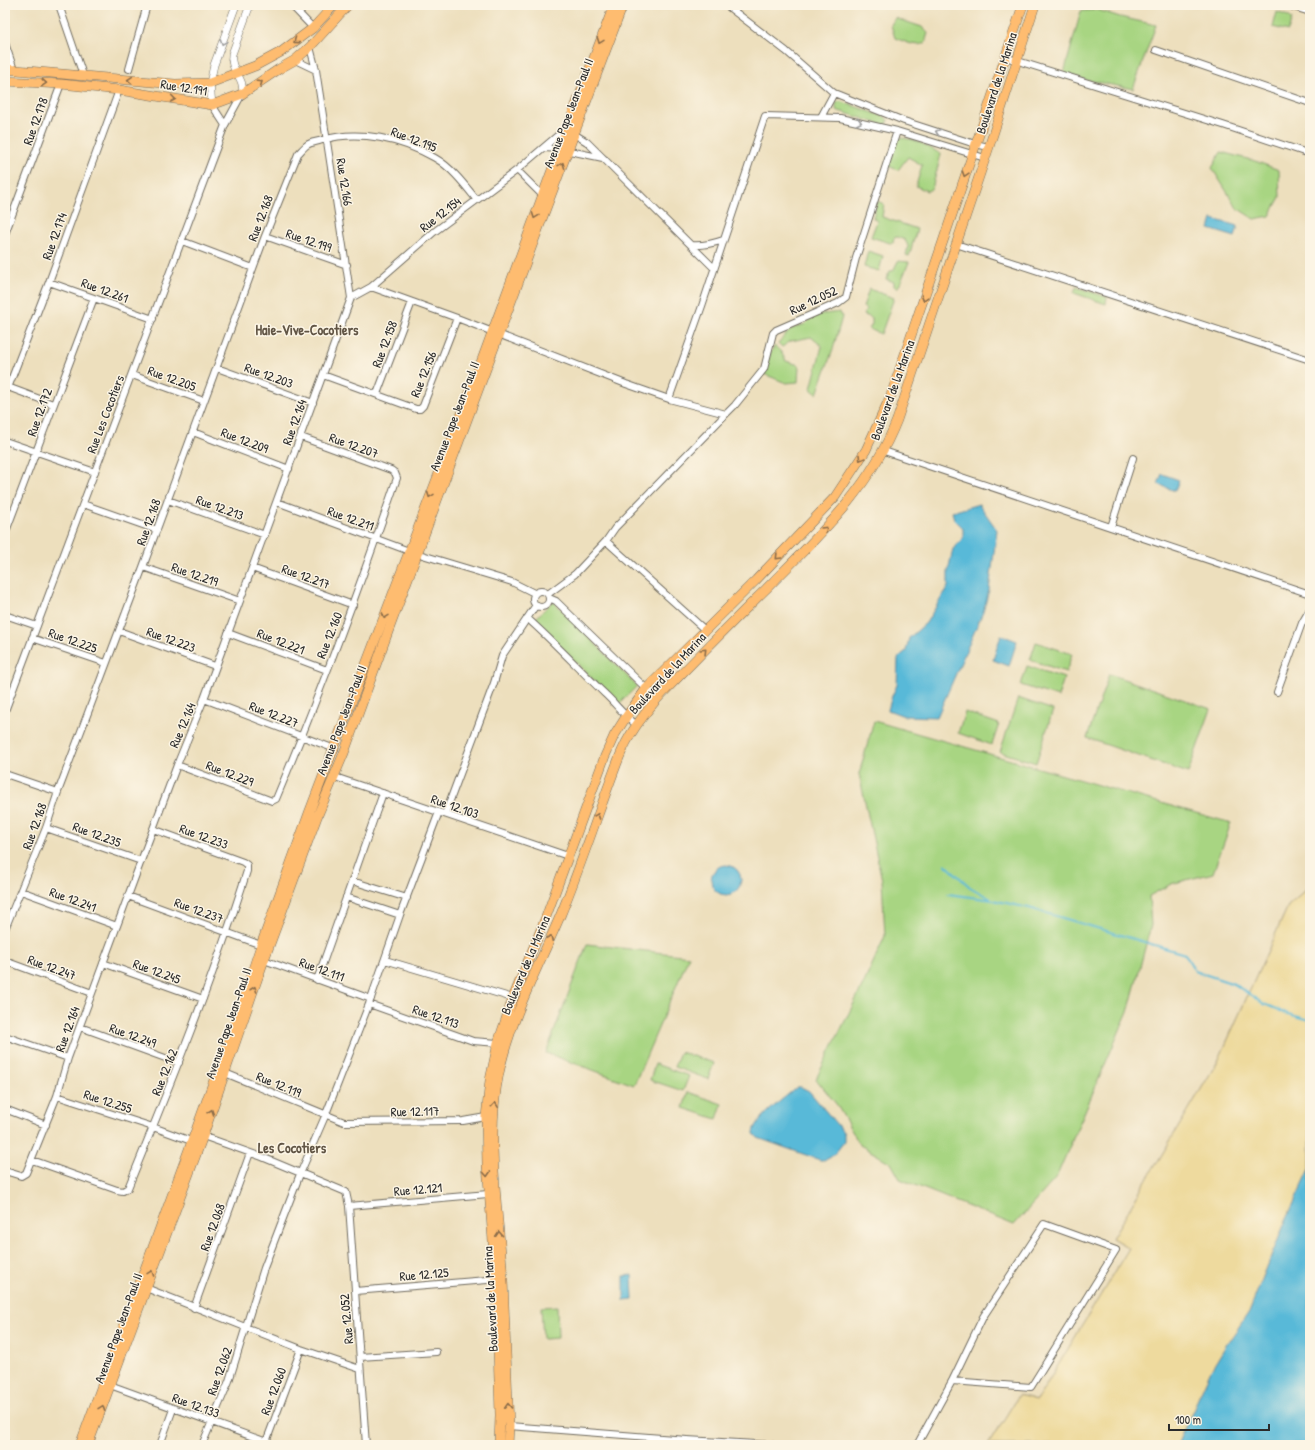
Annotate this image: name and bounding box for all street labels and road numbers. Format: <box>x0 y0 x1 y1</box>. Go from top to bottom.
street label: Boulevard de la Marina <box>971 30 1021 136</box>
street label: Avenue Pape Jean-Paul II <box>539 55 597 171</box>
street label: Rue 12.191 <box>159 74 209 100</box>
street label: Rue 12.178 <box>18 94 52 147</box>
street label: Rue 12.195 <box>388 122 440 156</box>
street label: Rue 12.166 <box>332 157 358 207</box>
street label: Rue 12.168 <box>243 192 277 244</box>
street label: Rue 12.154 <box>416 192 465 236</box>
street label: Rue 12.174 <box>37 210 71 262</box>
street label: Rue 12.199 <box>284 224 334 256</box>
street label: Rue 12.261 <box>79 273 131 307</box>
street label: Rue 12.052 <box>786 281 840 319</box>
street label: Rue 12.158 <box>367 318 401 370</box>
street label: Boulevard de la Marina <box>865 337 919 443</box>
street label: Rue 12.156 <box>406 348 440 400</box>
street label: Rue 12.203 <box>242 358 296 392</box>
street label: Avenue Pape Jean-Paul II <box>425 358 483 474</box>
street label: Rue 12.205 <box>145 361 199 395</box>
street label: Rue Les Cocotiers <box>82 372 128 456</box>
street label: Rue 12.172 <box>22 385 56 439</box>
street label: Rue 12.164 <box>277 396 311 447</box>
street label: Rue 12.209 <box>219 423 272 457</box>
street label: Rue 12.207 <box>327 428 381 462</box>
street label: Rue 12.213 <box>194 490 246 524</box>
street label: Rue 12.168 <box>131 496 165 548</box>
street label: Rue 12.211 <box>325 501 377 535</box>
street label: Rue 12.219 <box>169 558 221 590</box>
street label: Rue 12.217 <box>279 559 333 593</box>
street label: Rue 12.160 <box>312 609 347 661</box>
street label: Rue 12.223 <box>144 622 198 656</box>
street label: Rue 12.225 <box>46 623 100 657</box>
street label: Rue 12.221 <box>255 624 308 658</box>
street label: Boulevard de la Marina <box>624 628 710 718</box>
street label: Avenue Pape Jean-Paul II <box>312 662 370 778</box>
street label: Rue 12.227 <box>247 696 301 732</box>
street label: Rue 12.164 <box>164 699 200 750</box>
street label: Rue 12.229 <box>204 756 257 790</box>
street label: Rue 12.103 <box>429 789 481 823</box>
street label: Rue 12.168 <box>17 800 51 852</box>
street label: Rue 12.235 <box>70 817 124 851</box>
street label: Rue 12.233 <box>177 819 231 853</box>
street label: Rue 12.241 <box>47 882 99 916</box>
street label: Rue 12.237 <box>172 893 226 927</box>
street label: Boulevard de la Marina <box>496 913 554 1017</box>
street label: Rue 12.247 <box>25 950 79 984</box>
street label: Rue 12.111 <box>297 953 347 986</box>
street label: Rue 12.245 <box>131 954 184 988</box>
street label: Avenue Pape Jean-Paul II <box>201 965 255 1081</box>
street label: Rue 12.113 <box>410 1000 462 1032</box>
street label: Rue 12.164 <box>50 1003 84 1054</box>
street label: Rue 12.249 <box>107 1018 159 1052</box>
street label: Rue 12.162 <box>147 1046 181 1098</box>
street label: Rue 12.119 <box>254 1067 304 1101</box>
street label: Rue 12.255 <box>81 1085 135 1117</box>
street label: Rue 12.117 <box>390 1102 440 1120</box>
street label: Rue 12.121 <box>393 1178 443 1200</box>
street label: Rue 12.068 <box>195 1200 229 1253</box>
street label: Boulevard de la Marina <box>478 1246 502 1352</box>
street label: Rue 12.125 <box>399 1263 450 1285</box>
street label: Avenue Pape Jean-Paul II <box>90 1270 146 1386</box>
street label: Rue 12.052 <box>335 1293 357 1345</box>
street label: Rue 12.062 <box>202 1344 236 1398</box>
street label: Rue 12.060 <box>256 1364 290 1417</box>
street label: Rue 12.133 <box>170 1388 222 1422</box>

